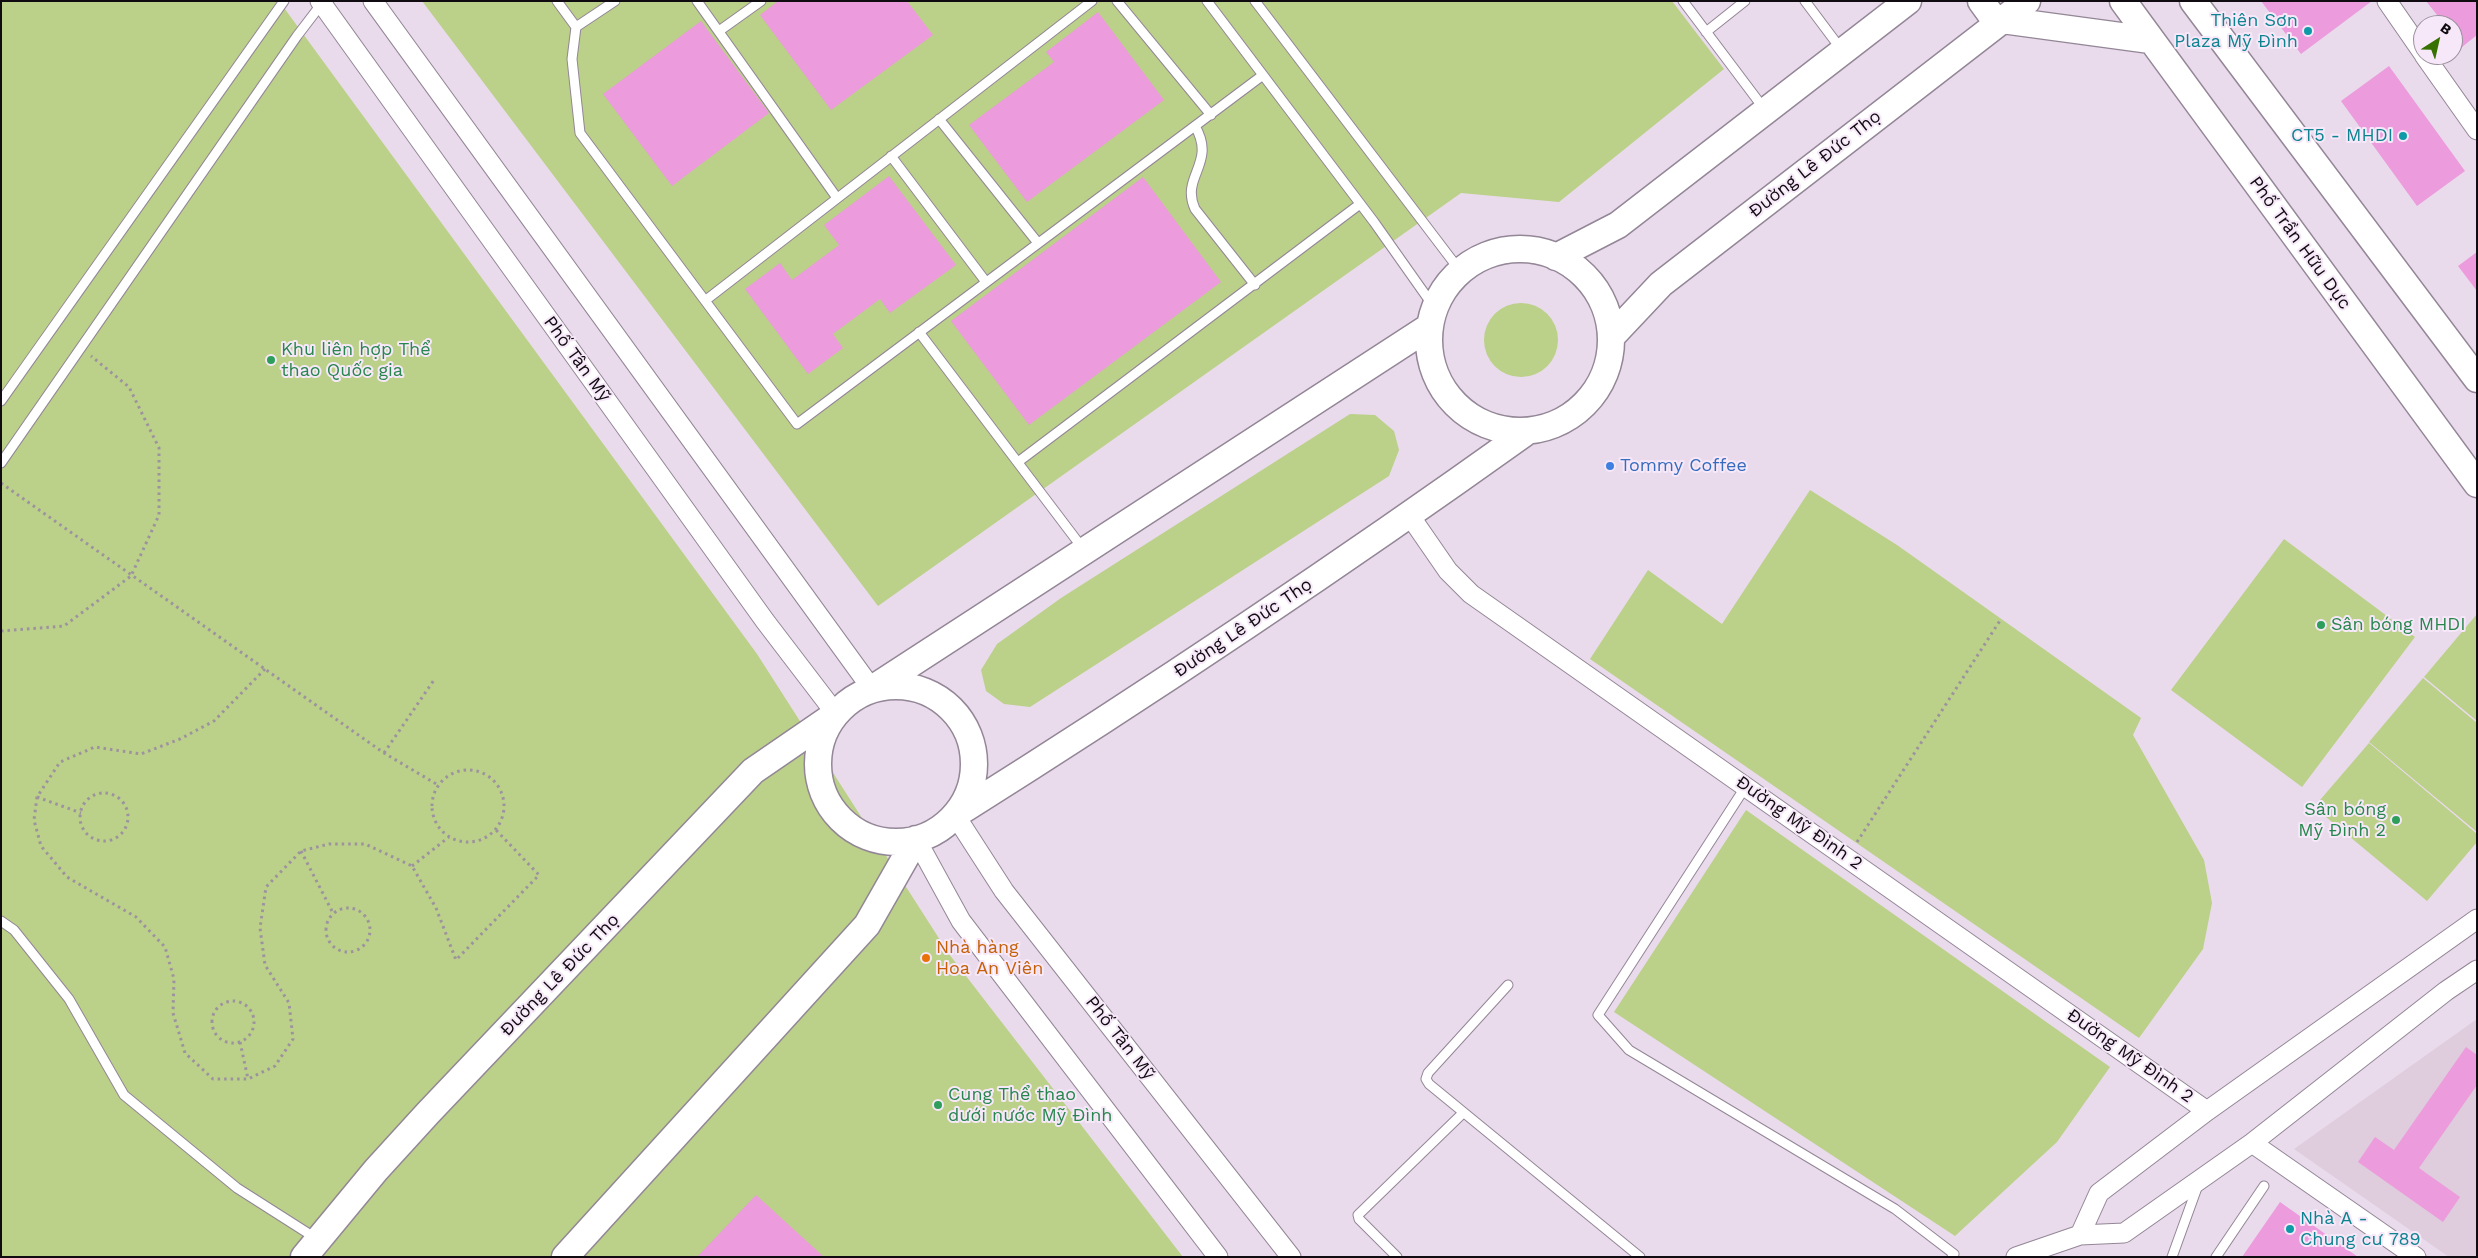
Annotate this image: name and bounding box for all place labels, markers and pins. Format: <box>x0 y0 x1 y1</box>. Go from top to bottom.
place label: Thiên Sơn Plaza Mỹ Đình <box>2174 10 2298 52</box>
marker: Thiên Sơn Plaza Mỹ Đình <box>2302 25 2314 37</box>
place label: CT5 - MHDI <box>2291 125 2393 147</box>
marker: CT5 - MHDI <box>2397 130 2409 142</box>
place label: Khu liên hợp Thể thao Quốc gia <box>281 339 431 382</box>
marker: Khu liên hợp Thể thao Quốc gia <box>265 354 277 366</box>
place label: Tommy Coffee <box>1620 455 1747 477</box>
marker: Tommy Coffee <box>1604 460 1616 472</box>
place label: Sân bóng MHDI <box>2331 614 2466 636</box>
marker: Sân bóng MHDI <box>2315 619 2327 631</box>
place label: Sân bóng Mỹ Đình 2 <box>2298 799 2386 842</box>
marker: Sân bóng Mỹ Đình 2 <box>2390 814 2402 826</box>
place label: Nhà hàng Hoa An Viên <box>936 937 1043 980</box>
marker: Nhà hàng Hoa An Viên <box>920 952 932 964</box>
place label: Cung Thể thao dưới nước Mỹ Đình <box>948 1084 1112 1126</box>
marker: Cung Thể thao dưới nước Mỹ Đình <box>932 1099 944 1111</box>
place label: Nhà A - Chung cư 789 <box>2300 1208 2421 1250</box>
marker: Nhà A - Chung cư 789 <box>2284 1223 2296 1235</box>

